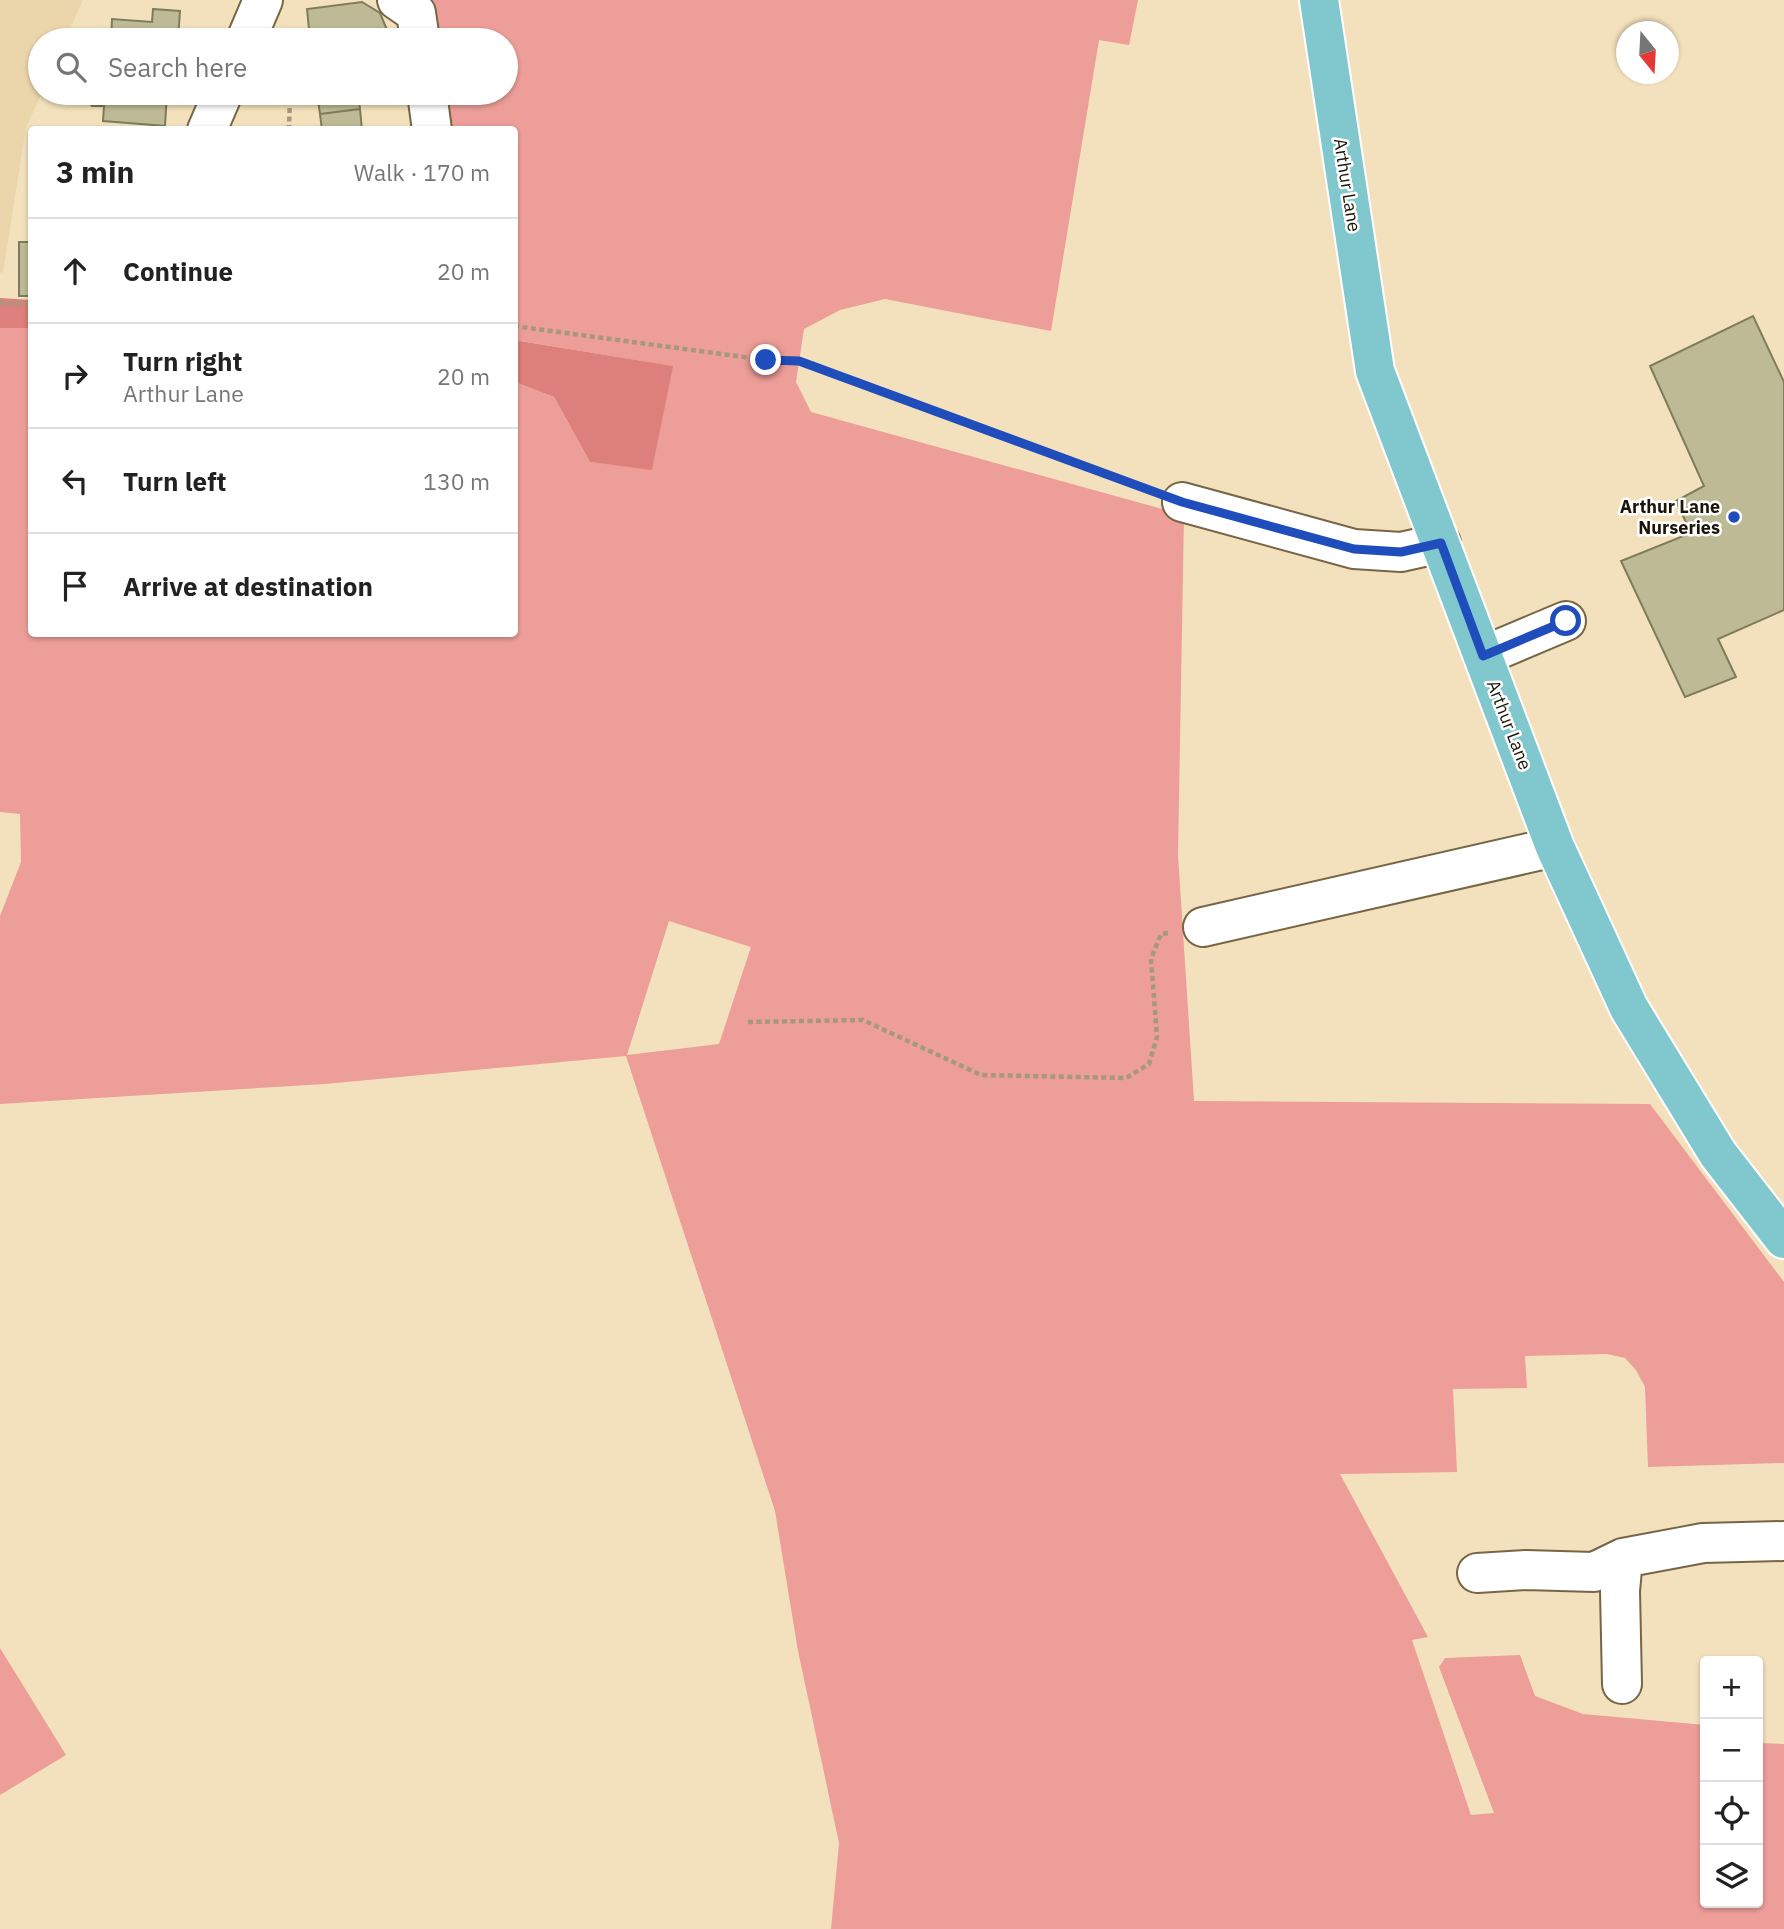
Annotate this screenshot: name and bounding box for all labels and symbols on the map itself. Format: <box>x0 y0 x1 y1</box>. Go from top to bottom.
north arrow <box>1616 21 1679 84</box>
street label: Arthur Lane <box>1329 136 1366 234</box>
route end <box>750 344 781 375</box>
place label: Arthur Lane Nurseries <box>1620 495 1720 539</box>
marker: Arthur Lane Nurseries <box>1726 509 1742 525</box>
route start <box>1550 605 1581 636</box>
street label: Arthur Lane <box>1482 677 1537 773</box>

